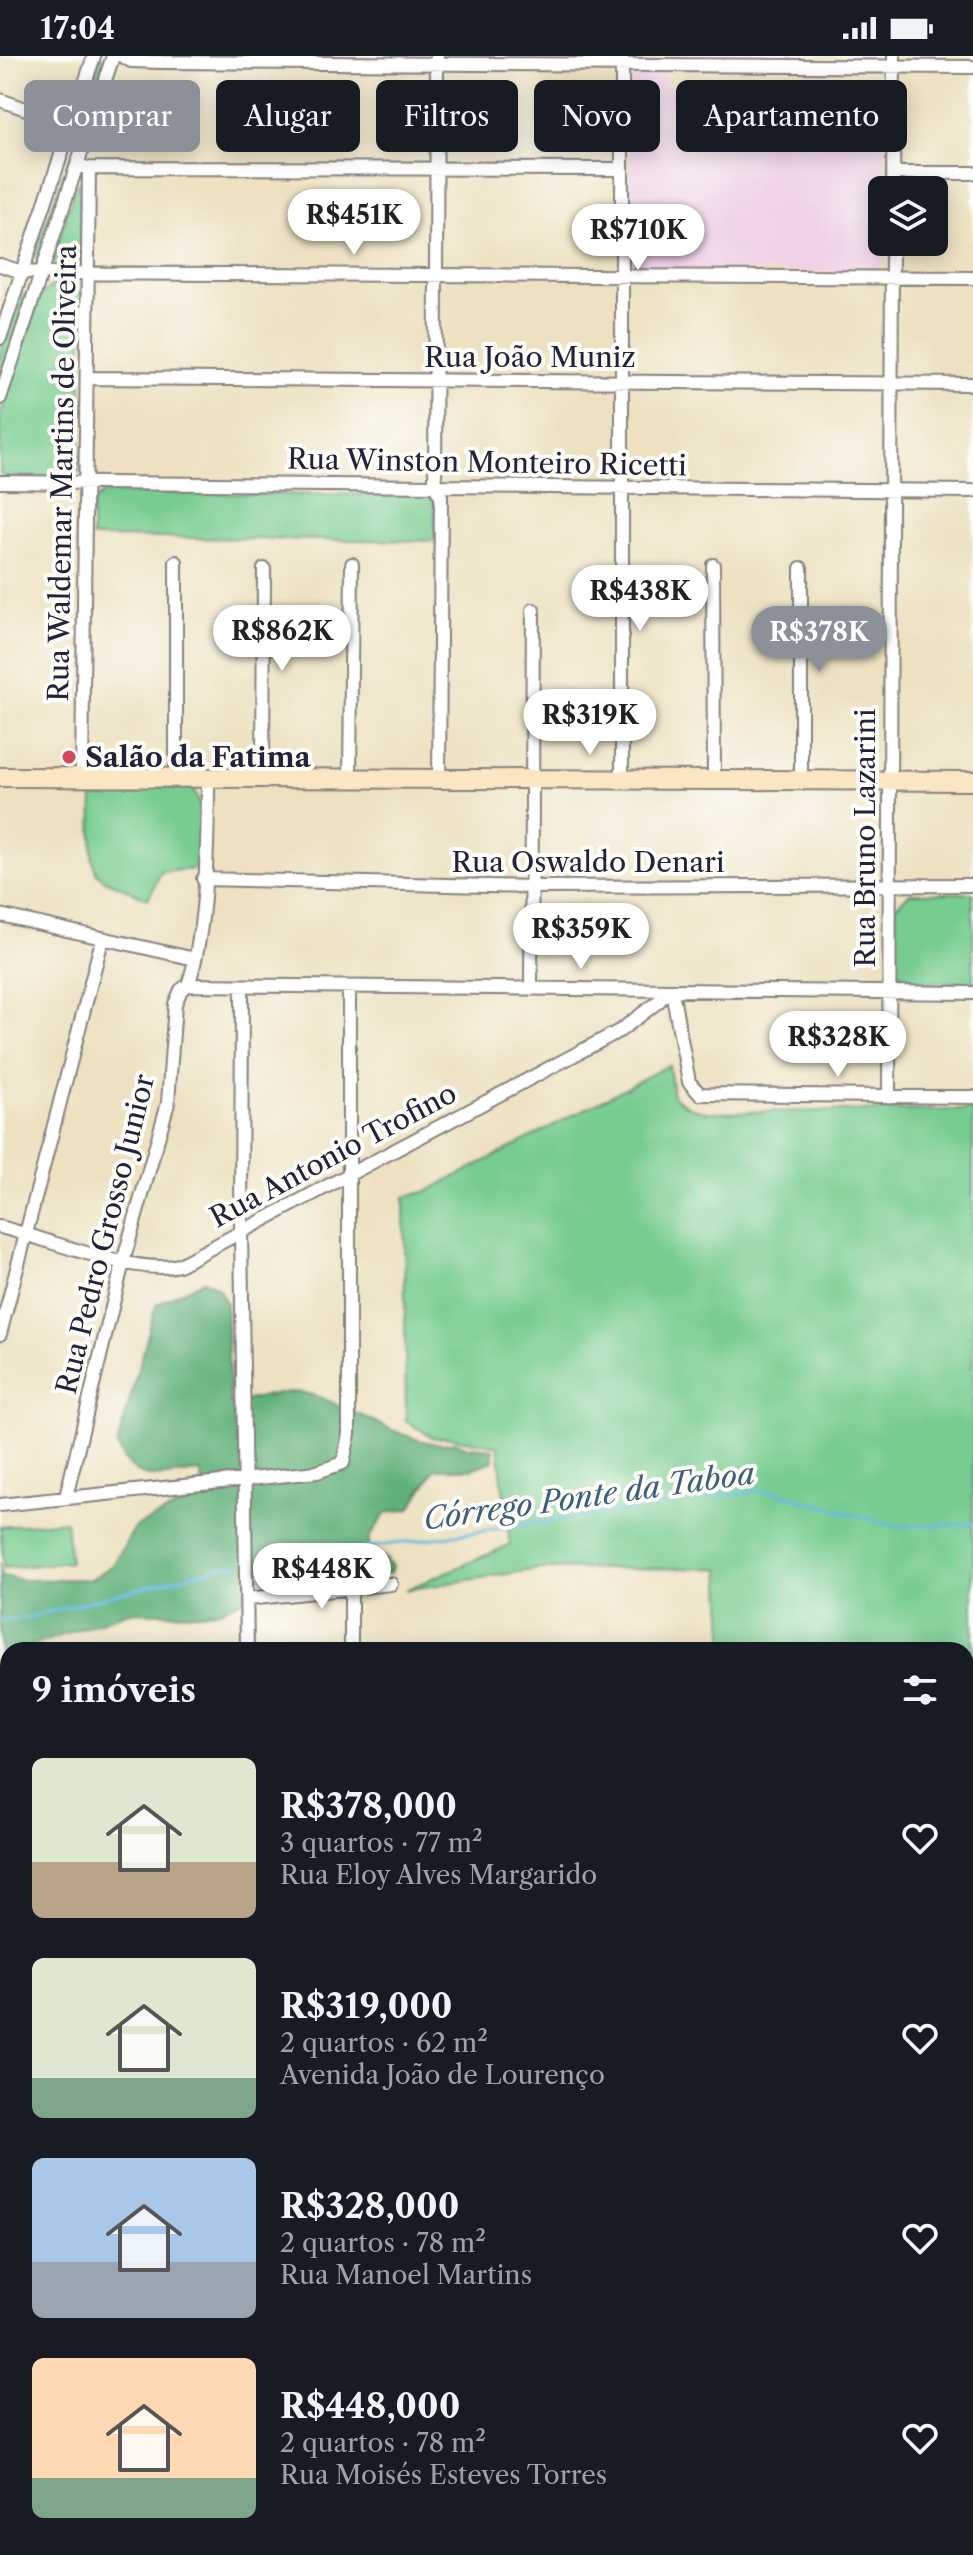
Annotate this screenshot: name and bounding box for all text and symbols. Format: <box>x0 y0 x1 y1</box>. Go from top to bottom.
text: 17:04 <box>40 10 115 47</box>
chip: Comprar <box>24 80 200 152</box>
chip: Alugar <box>216 80 360 152</box>
chip: Filtros <box>376 80 518 152</box>
chip: Novo <box>534 80 660 152</box>
chip: Apartamento <box>676 80 907 152</box>
map controls <box>868 176 948 256</box>
button: layers <box>868 176 948 256</box>
pin: R$451K <box>289 189 419 257</box>
text: R$451K <box>306 199 402 231</box>
pin: R$710K <box>573 204 703 272</box>
text: R$710K <box>590 214 686 246</box>
street label: Rua Waldemar Martins de Oliveira <box>41 244 83 702</box>
street label: Rua João Muniz <box>424 340 636 374</box>
street label: Rua Winston Monteiro Ricetti <box>287 442 687 482</box>
pin: R$438K <box>575 565 705 633</box>
text: R$438K <box>589 575 691 607</box>
pin: R$862K <box>217 605 347 673</box>
pin: R$378K <box>754 606 884 674</box>
text: R$862K <box>231 615 333 647</box>
text: R$378K <box>769 616 869 648</box>
pin: R$319K <box>525 689 655 757</box>
text: R$319K <box>541 699 639 731</box>
street label: Rua Bruno Lazarini <box>848 709 882 967</box>
place label: Salão da Fatima <box>85 740 312 774</box>
marker: Salão da Fatima <box>60 748 78 766</box>
street label: Rua Oswaldo Denari <box>451 845 725 879</box>
pin: R$359K <box>516 903 646 971</box>
text: R$359K <box>531 913 631 945</box>
pin: R$328K <box>773 1011 903 1079</box>
text: R$328K <box>787 1021 889 1053</box>
street label: Rua Pedro Grosso Junior <box>49 1070 161 1397</box>
street label: Rua Antonio Trofino <box>204 1076 462 1234</box>
water label: Córrego Ponte da Taboa <box>421 1454 757 1538</box>
pin: R$448K <box>257 1543 387 1611</box>
text: R$448K <box>271 1553 373 1585</box>
icon: filters <box>898 1668 942 1712</box>
text: 9 imóveis <box>32 1669 196 1711</box>
text: R$378,000 <box>280 1785 457 1827</box>
icon: home <box>96 1790 192 1886</box>
icon: heart <box>898 1816 942 1860</box>
text: 3 quartos · 77 m² <box>280 1827 483 1859</box>
text: Rua Eloy Alves Margarido <box>280 1859 597 1891</box>
text: R$319,000 <box>280 1985 453 2027</box>
icon: home <box>96 1990 192 2086</box>
icon: heart <box>898 2016 942 2060</box>
text: 2 quartos · 62 m² <box>280 2027 488 2059</box>
text: Avenida João de Lourenço <box>280 2059 605 2091</box>
text: R$328,000 <box>280 2185 459 2227</box>
icon: home <box>96 2190 192 2286</box>
icon: heart <box>898 2216 942 2260</box>
text: 2 quartos · 78 m² <box>280 2227 486 2259</box>
text: Rua Manoel Martins <box>280 2259 532 2291</box>
text: R$448,000 <box>280 2385 460 2427</box>
icon: home <box>96 2390 192 2486</box>
icon: heart <box>898 2416 942 2460</box>
text: 2 quartos · 78 m² <box>280 2427 486 2459</box>
text: Rua Moisés Esteves Torres <box>280 2459 607 2491</box>

